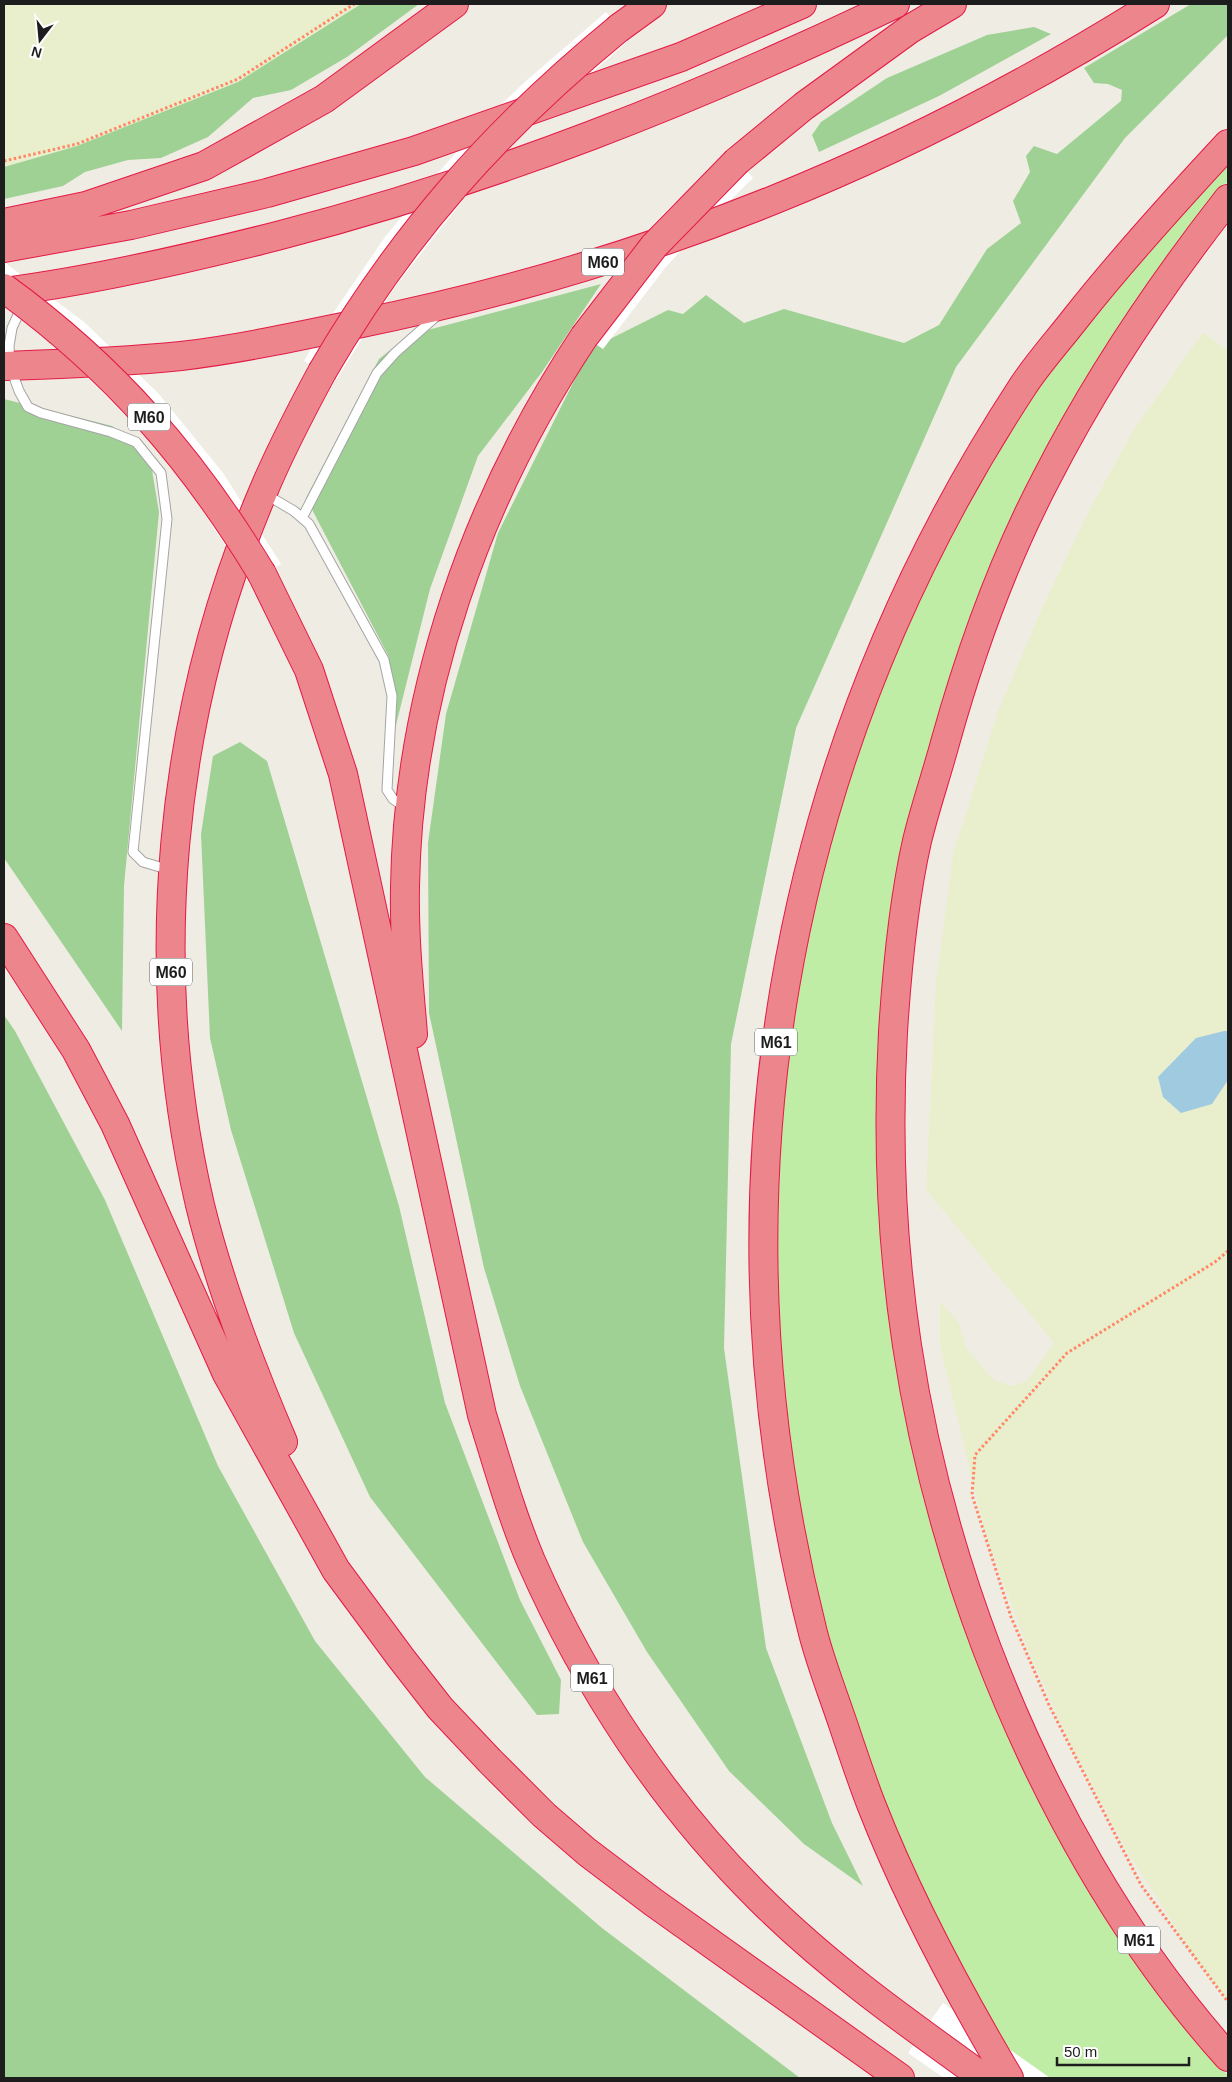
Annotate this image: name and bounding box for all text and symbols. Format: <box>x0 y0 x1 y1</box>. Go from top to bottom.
north arrow <box>15 15 65 65</box>
text: N <box>29 43 43 62</box>
road number: M60 <box>582 248 624 276</box>
road number: M60 <box>128 404 170 431</box>
road number: M60 <box>150 959 192 986</box>
road number: M61 <box>755 1028 797 1056</box>
road number: M61 <box>571 1665 613 1692</box>
road number: M61 <box>1118 1926 1160 1954</box>
scale bar <box>1057 2034 1190 2066</box>
text: 50 m <box>1064 2043 1097 2060</box>

